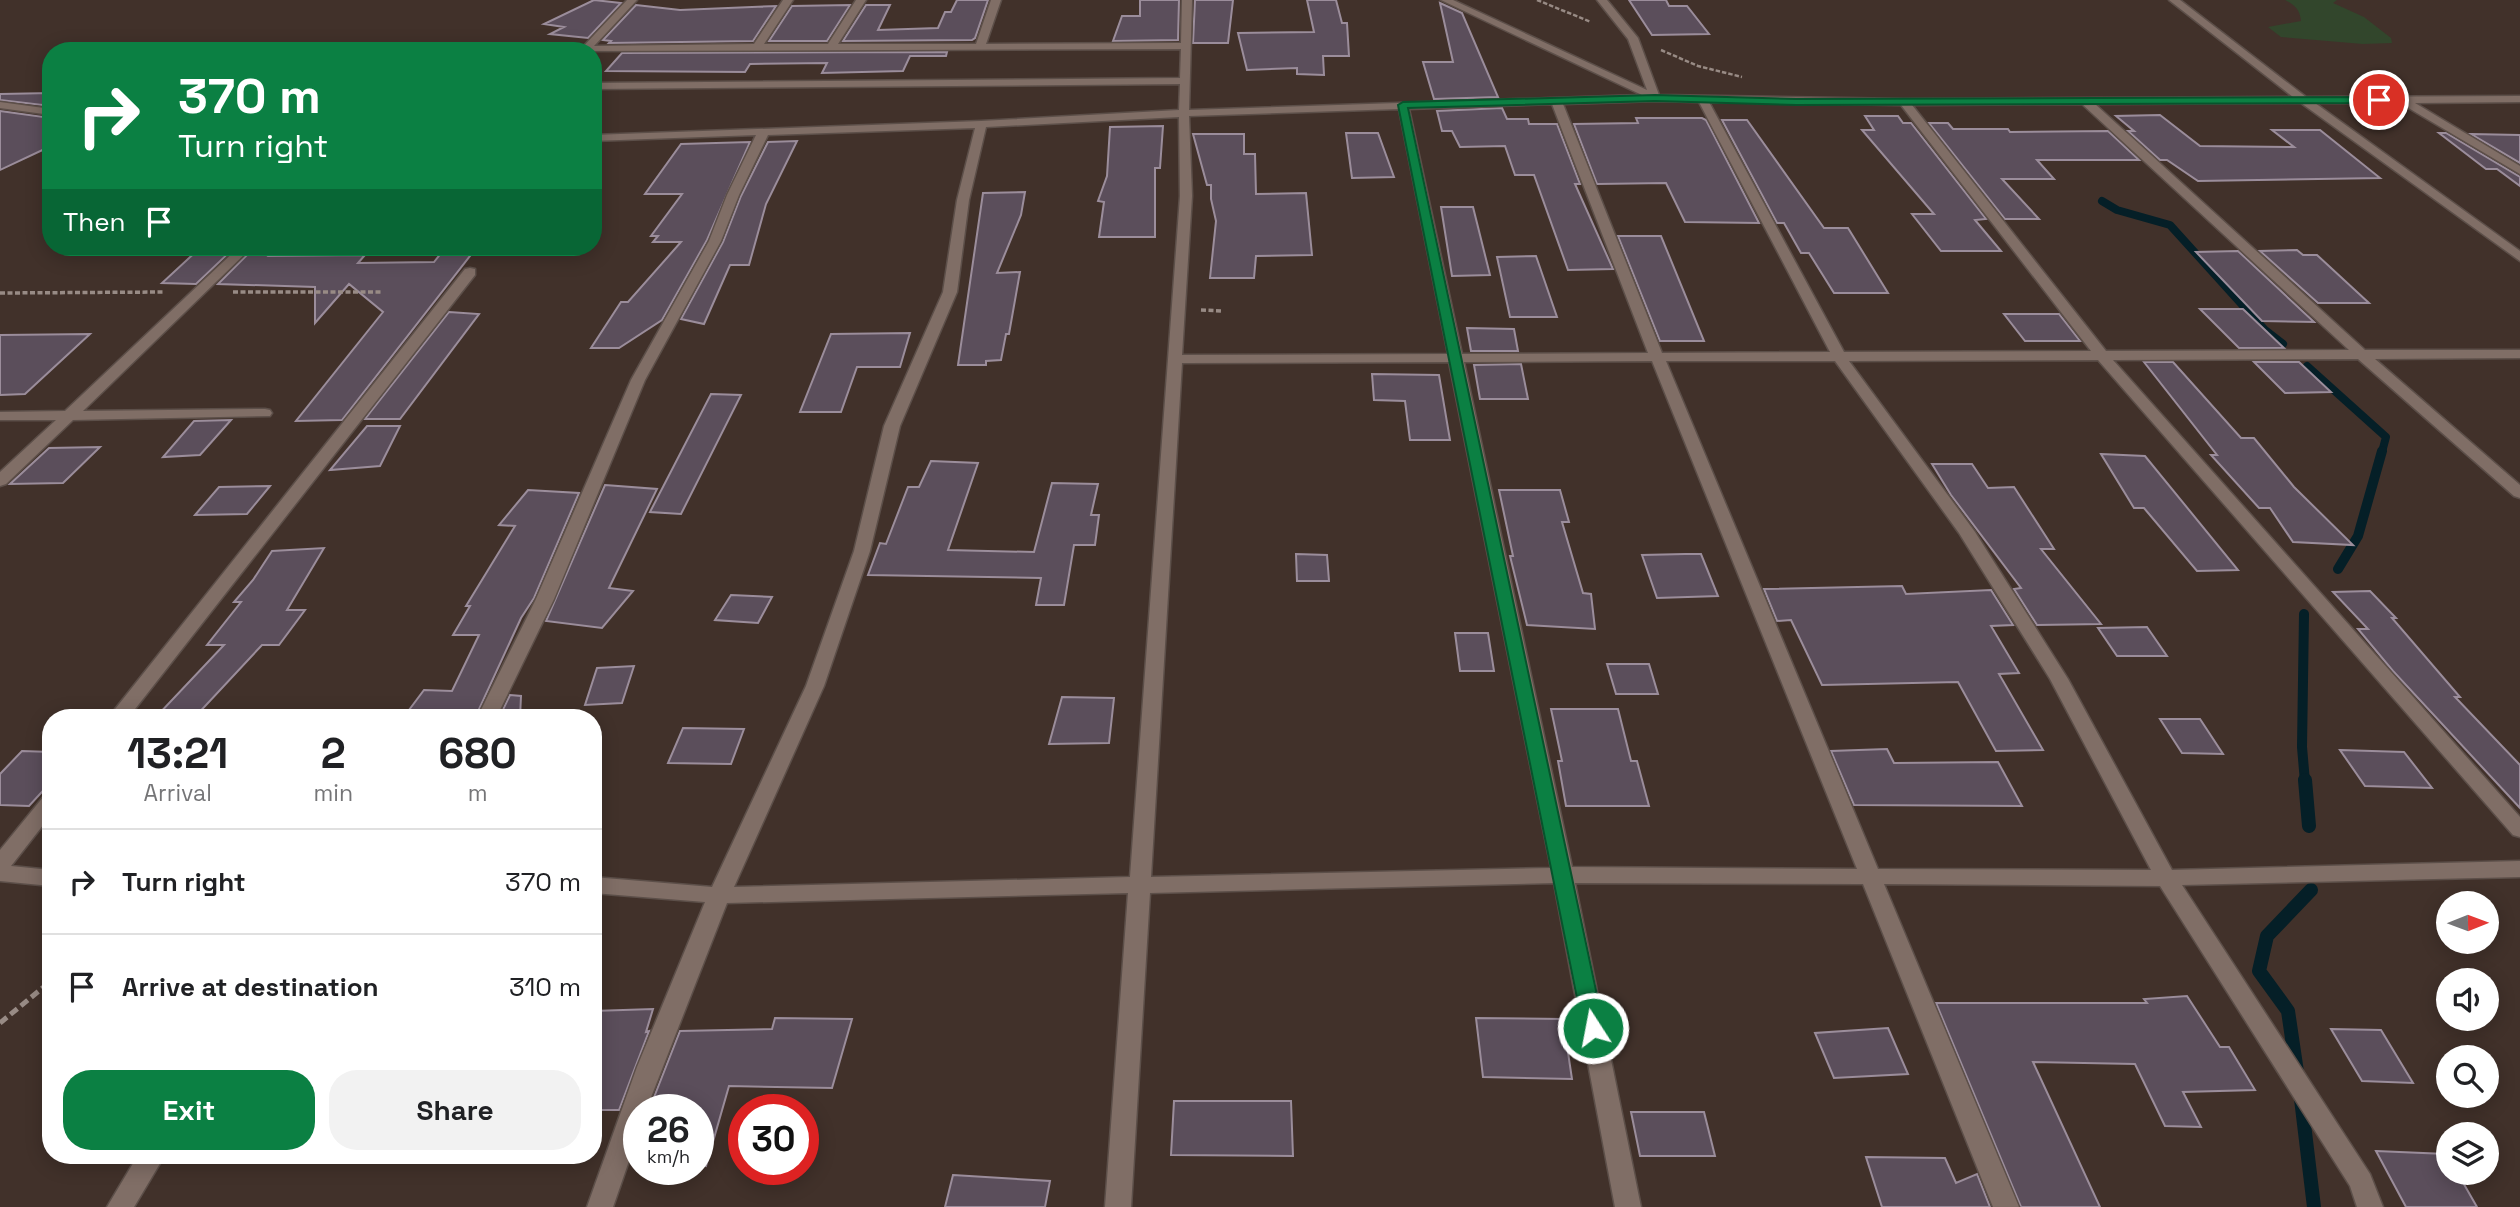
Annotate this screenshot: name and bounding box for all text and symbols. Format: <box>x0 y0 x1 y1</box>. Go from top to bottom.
text: 370 m <box>178 65 321 127</box>
icon: right <box>63 70 154 161</box>
pin <box>2349 70 2409 130</box>
icon: arrive <box>2360 81 2398 119</box>
text: Turn right <box>178 126 328 166</box>
icon: arrive <box>140 203 178 241</box>
text: Then <box>63 205 126 239</box>
text: 13:21 <box>127 727 228 780</box>
text: 2 <box>321 727 346 780</box>
text: 680 <box>438 727 517 780</box>
text: Arrival <box>144 778 212 808</box>
text: min <box>314 778 353 808</box>
text: m <box>468 778 487 808</box>
icon: right <box>63 863 101 901</box>
text: Turn right <box>122 865 246 899</box>
text: 370 m <box>505 865 581 899</box>
north arrow <box>2436 891 2499 954</box>
map controls <box>2436 891 2499 1185</box>
icon: arrive <box>63 968 101 1006</box>
button: sound <box>2436 968 2499 1031</box>
text: Arrive at destination <box>122 970 379 1004</box>
text: 310 m <box>509 970 581 1004</box>
position arrow <box>1556 991 1630 1065</box>
button: search <box>2436 1045 2499 1108</box>
button: Exit <box>63 1070 315 1150</box>
button: Share <box>329 1070 581 1150</box>
speed limit sign: 30 <box>728 1094 819 1185</box>
text: 26 <box>647 1108 690 1152</box>
button: layers <box>2436 1122 2499 1185</box>
text: km/h <box>647 1145 690 1168</box>

